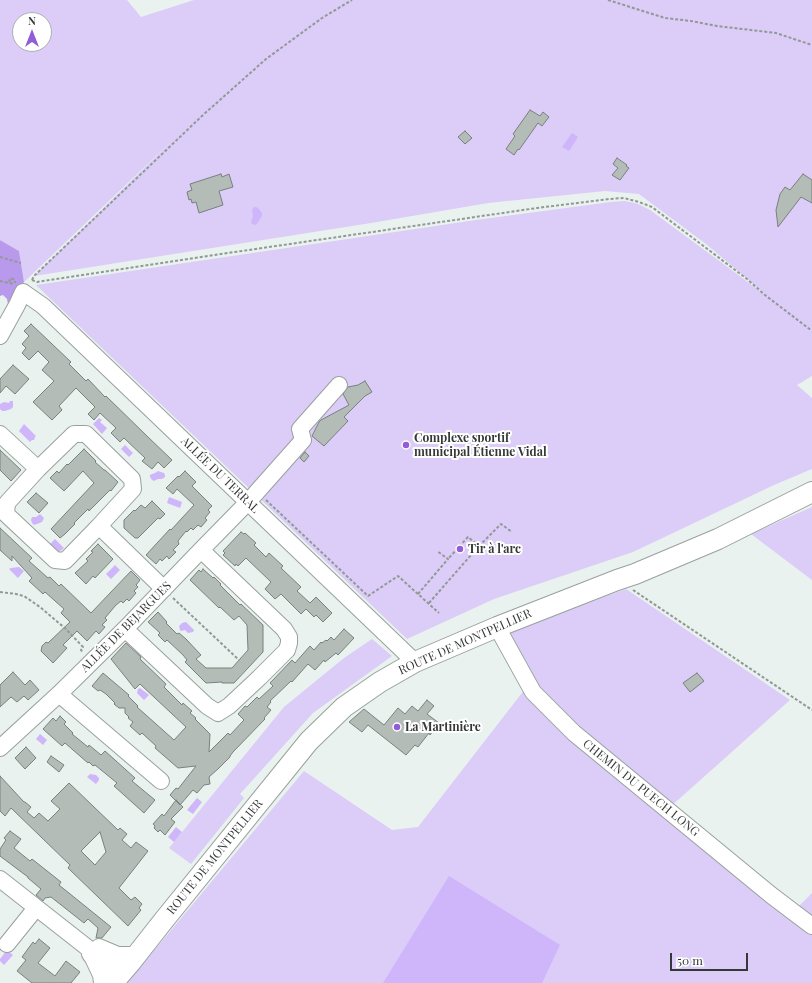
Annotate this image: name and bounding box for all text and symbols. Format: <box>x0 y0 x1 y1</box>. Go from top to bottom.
north arrow <box>12 12 52 52</box>
text: N <box>28 13 36 28</box>
place label: Complexe sportif municipal Étienne Vidal <box>414 431 547 459</box>
street label: ALLÉE DU TERRAL <box>178 434 262 516</box>
marker: Complexe sportif municipal Étienne Vidal <box>401 440 411 450</box>
place label: Tir à l'arc <box>468 542 521 556</box>
marker: Tir à l'arc <box>455 544 465 554</box>
street label: ALLÉE DE BEJARGUES <box>78 579 174 675</box>
street label: ROUTE DE MONTPELLIER <box>396 606 534 678</box>
place label: La Martinière <box>405 720 481 734</box>
marker: La Martinière <box>392 722 402 732</box>
street label: CHEMIN DU PUECH LONG <box>580 736 702 840</box>
street label: ROUTE DE MONTPELLIER <box>164 796 266 918</box>
scale bar <box>672 945 750 971</box>
text: 50 m <box>677 952 703 968</box>

